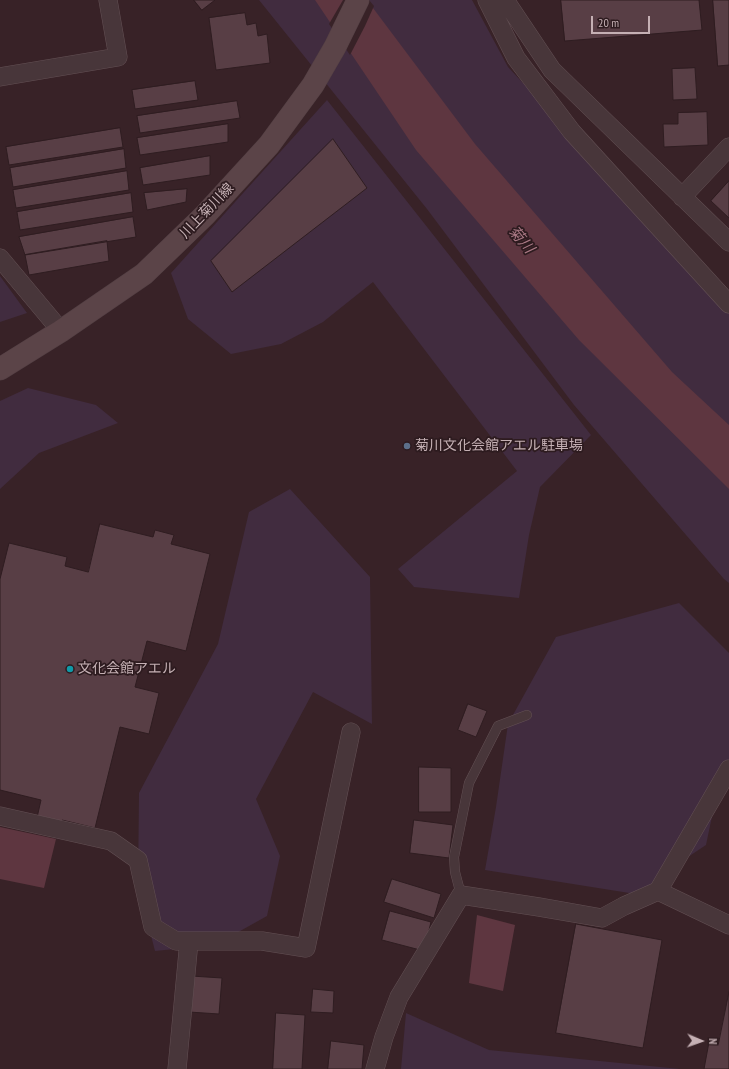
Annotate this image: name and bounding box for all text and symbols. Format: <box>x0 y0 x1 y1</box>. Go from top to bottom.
scale bar <box>593 8 652 34</box>
text: 20 m <box>598 15 619 30</box>
street label: 川上菊川線 <box>177 180 237 242</box>
water label: 菊川 <box>504 223 538 257</box>
place label: 菊川文化会館アエル駐車場 <box>415 438 583 454</box>
marker: 菊川文化会館アエル駐車場 <box>402 441 412 451</box>
place label: 文化会館アエル <box>78 661 176 677</box>
marker: 文化会館アエル <box>65 664 75 674</box>
north arrow <box>681 1021 721 1061</box>
text: N <box>706 1038 720 1045</box>

